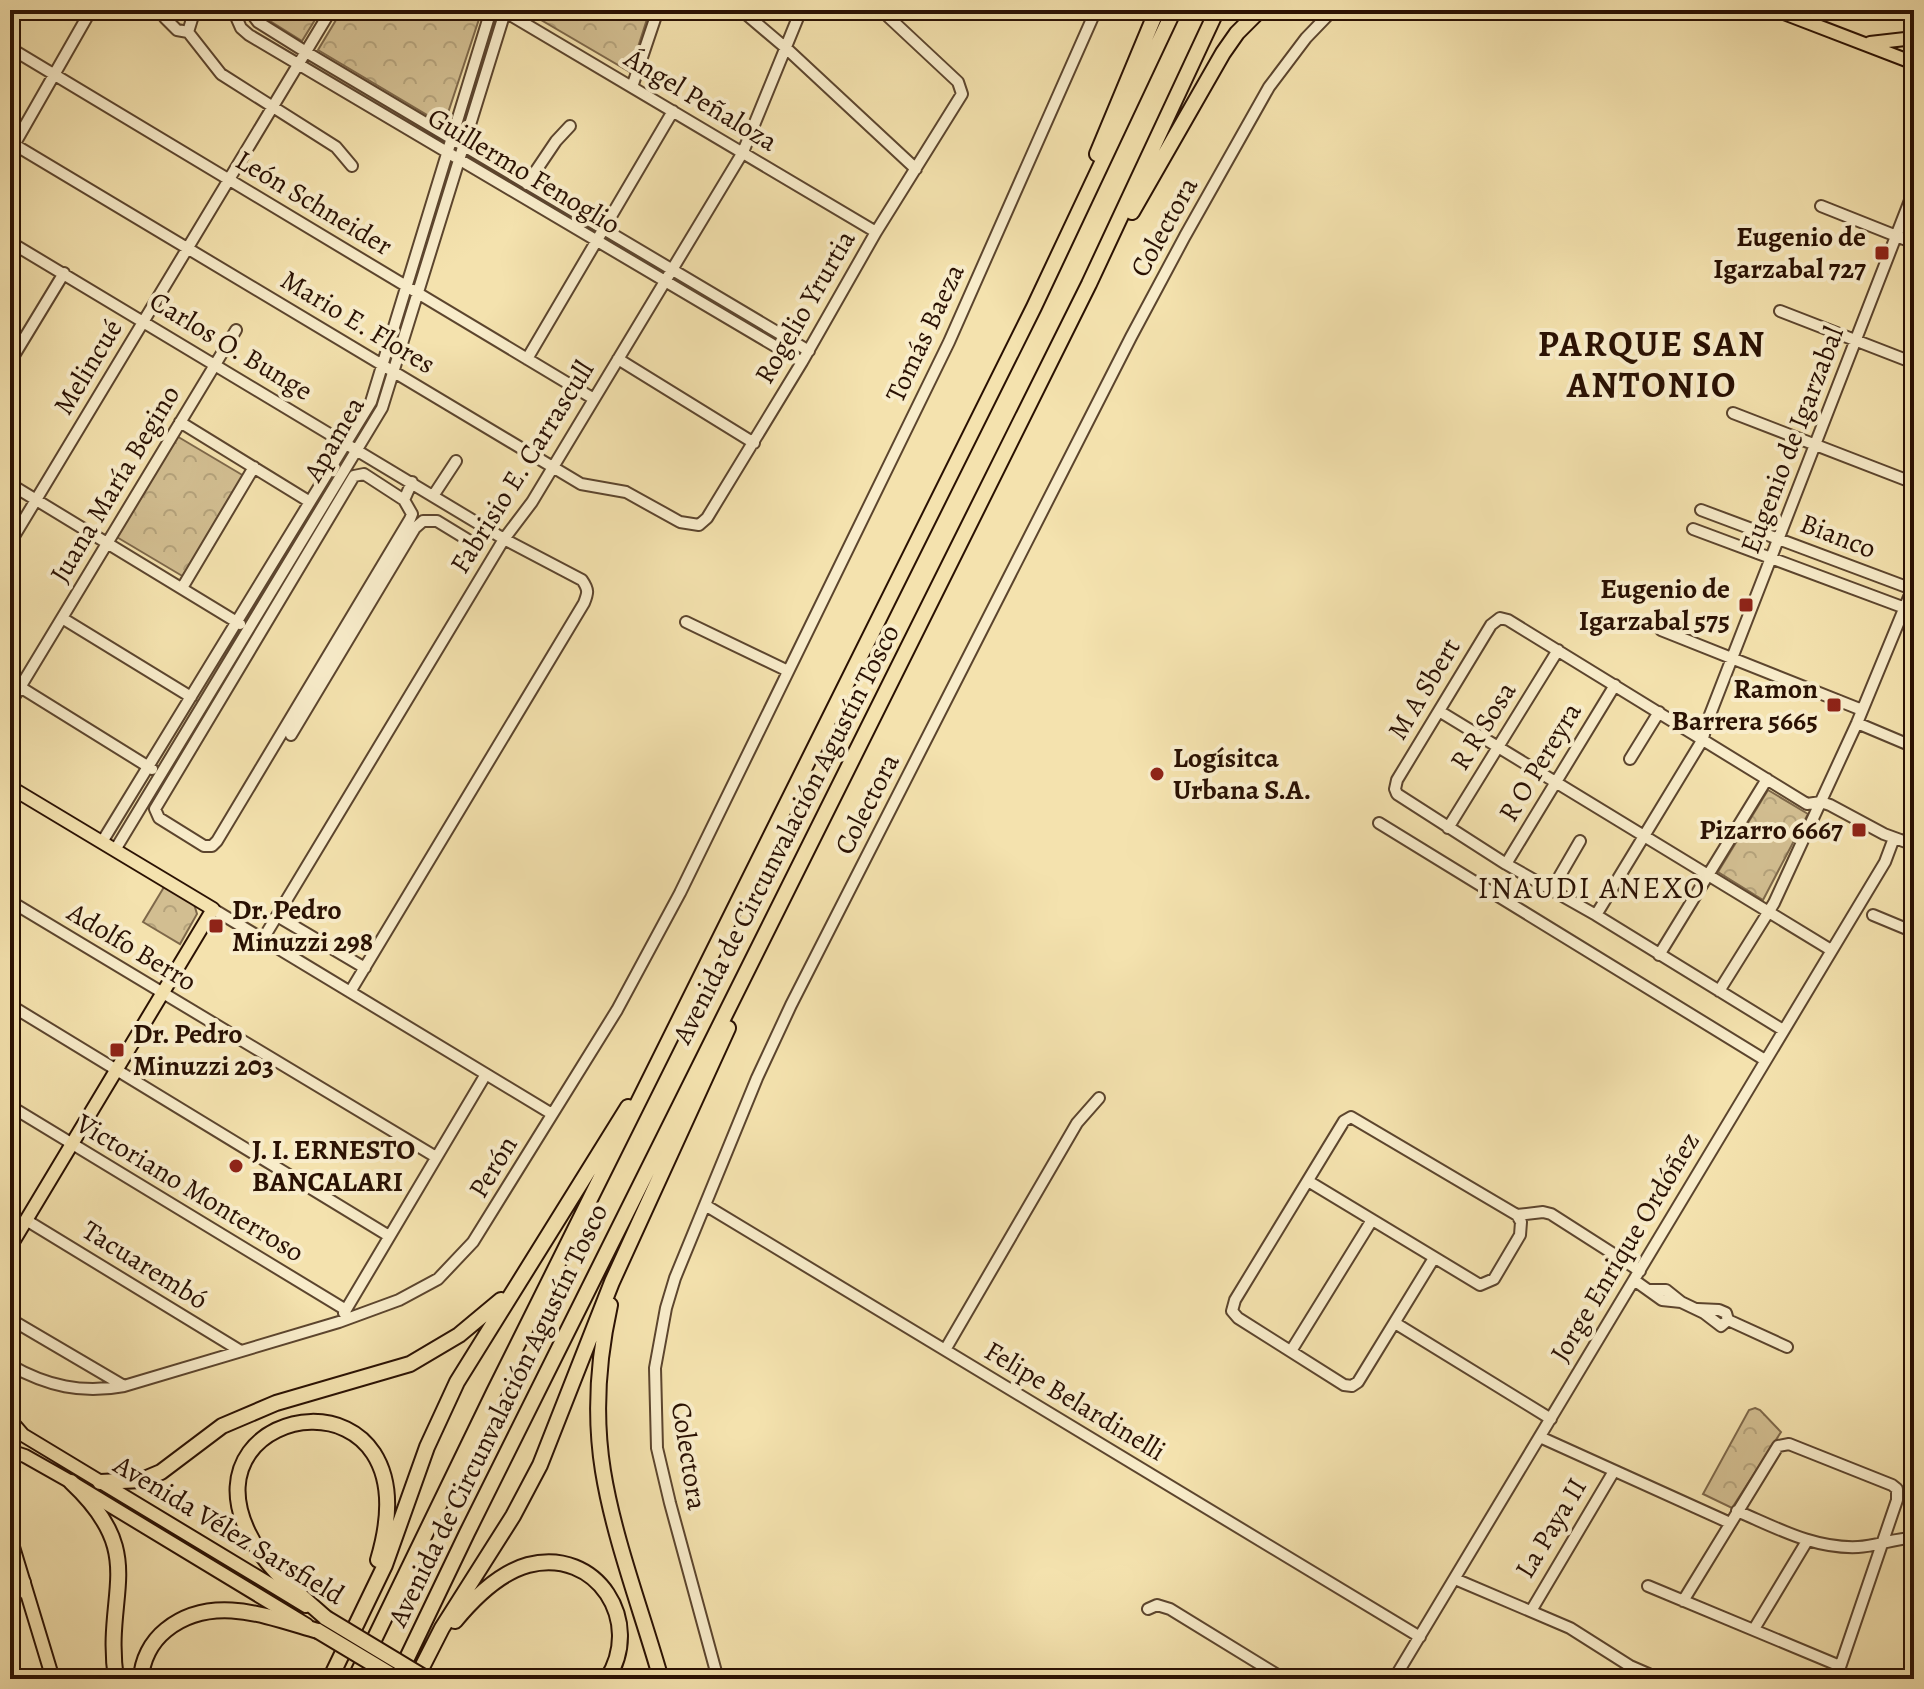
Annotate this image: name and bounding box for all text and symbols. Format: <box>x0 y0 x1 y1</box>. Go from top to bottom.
street label: Ángel Peñaloza <box>617 39 785 161</box>
street label: Guillermo Fenoglio <box>421 98 627 244</box>
street label: León Schneider <box>228 141 400 265</box>
street label: Colectora <box>1121 170 1207 284</box>
place label: Eugenio de Igarzabal 727 <box>1713 218 1866 288</box>
street label: Rogelio Yrurtia <box>746 223 864 391</box>
marker: Eugenio de Igarzabal 727 <box>1873 244 1891 262</box>
street label: Tomás Baeza <box>876 257 974 409</box>
street label: Mario E. Flores <box>274 261 442 383</box>
street label: Carlos O. Bunge <box>142 282 320 410</box>
street label: Melincué <box>45 312 131 422</box>
district label: PARQUE SAN ANTONIO <box>1538 319 1766 409</box>
street label: Eugenio de Igarzabal <box>1731 321 1853 559</box>
street label: Fabrisio E. Carrascull <box>441 353 603 581</box>
street label: Juana María Begino <box>41 378 189 590</box>
street label: Apamea <box>294 389 374 489</box>
street label: Bianco <box>1795 504 1881 568</box>
place label: Eugenio de Igarzabal 575 <box>1579 570 1730 640</box>
marker: Eugenio de Igarzabal 575 <box>1737 596 1755 614</box>
street label: Avenida de Circunvalación Agustín Tosco <box>663 618 909 1051</box>
street label: M A Sbert <box>1379 631 1469 747</box>
place label: Ramon Barrera 5665 <box>1672 670 1818 740</box>
street label: R R Sosa <box>1441 674 1525 778</box>
street label: R O Pereyra <box>1489 695 1591 829</box>
marker: Ramon Barrera 5665 <box>1825 696 1843 714</box>
place label: Logísitca Urbana S.A. <box>1173 739 1311 809</box>
street label: Colectora <box>825 747 909 861</box>
marker: Logísitca Urbana S.A. <box>1148 765 1166 783</box>
place label: Pizarro 6667 <box>1699 811 1843 849</box>
marker: Pizarro 6667 <box>1850 821 1868 839</box>
district label: INAUDI ANEXO <box>1478 868 1706 908</box>
place label: Dr. Pedro Minuzzi 298 <box>232 891 373 961</box>
street label: Adolfo Berro <box>60 893 204 1000</box>
marker: Dr. Pedro Minuzzi 298 <box>207 917 225 935</box>
place label: Dr. Pedro Minuzzi 203 <box>133 1015 274 1085</box>
marker: Dr. Pedro Minuzzi 203 <box>108 1041 126 1059</box>
street label: Victoriano Monterroso <box>68 1104 311 1271</box>
street label: Jorge Enrique Ordóñez <box>1541 1125 1709 1369</box>
street label: Perón <box>460 1129 526 1205</box>
place label: J. I. ERNESTO BANCALARI <box>252 1131 415 1201</box>
marker: J. I. ERNESTO BANCALARI <box>227 1157 245 1175</box>
street label: Avenida de Circunvalación Agustín Tosco <box>378 1197 617 1634</box>
street label: Tacuarembó <box>75 1211 215 1319</box>
street label: Felipe Belardinelli <box>977 1332 1173 1470</box>
street label: Colectora <box>662 1399 716 1513</box>
street label: Avenida Vélez Sarsfield <box>106 1446 352 1614</box>
street label: La Paya II <box>1506 1471 1596 1585</box>

